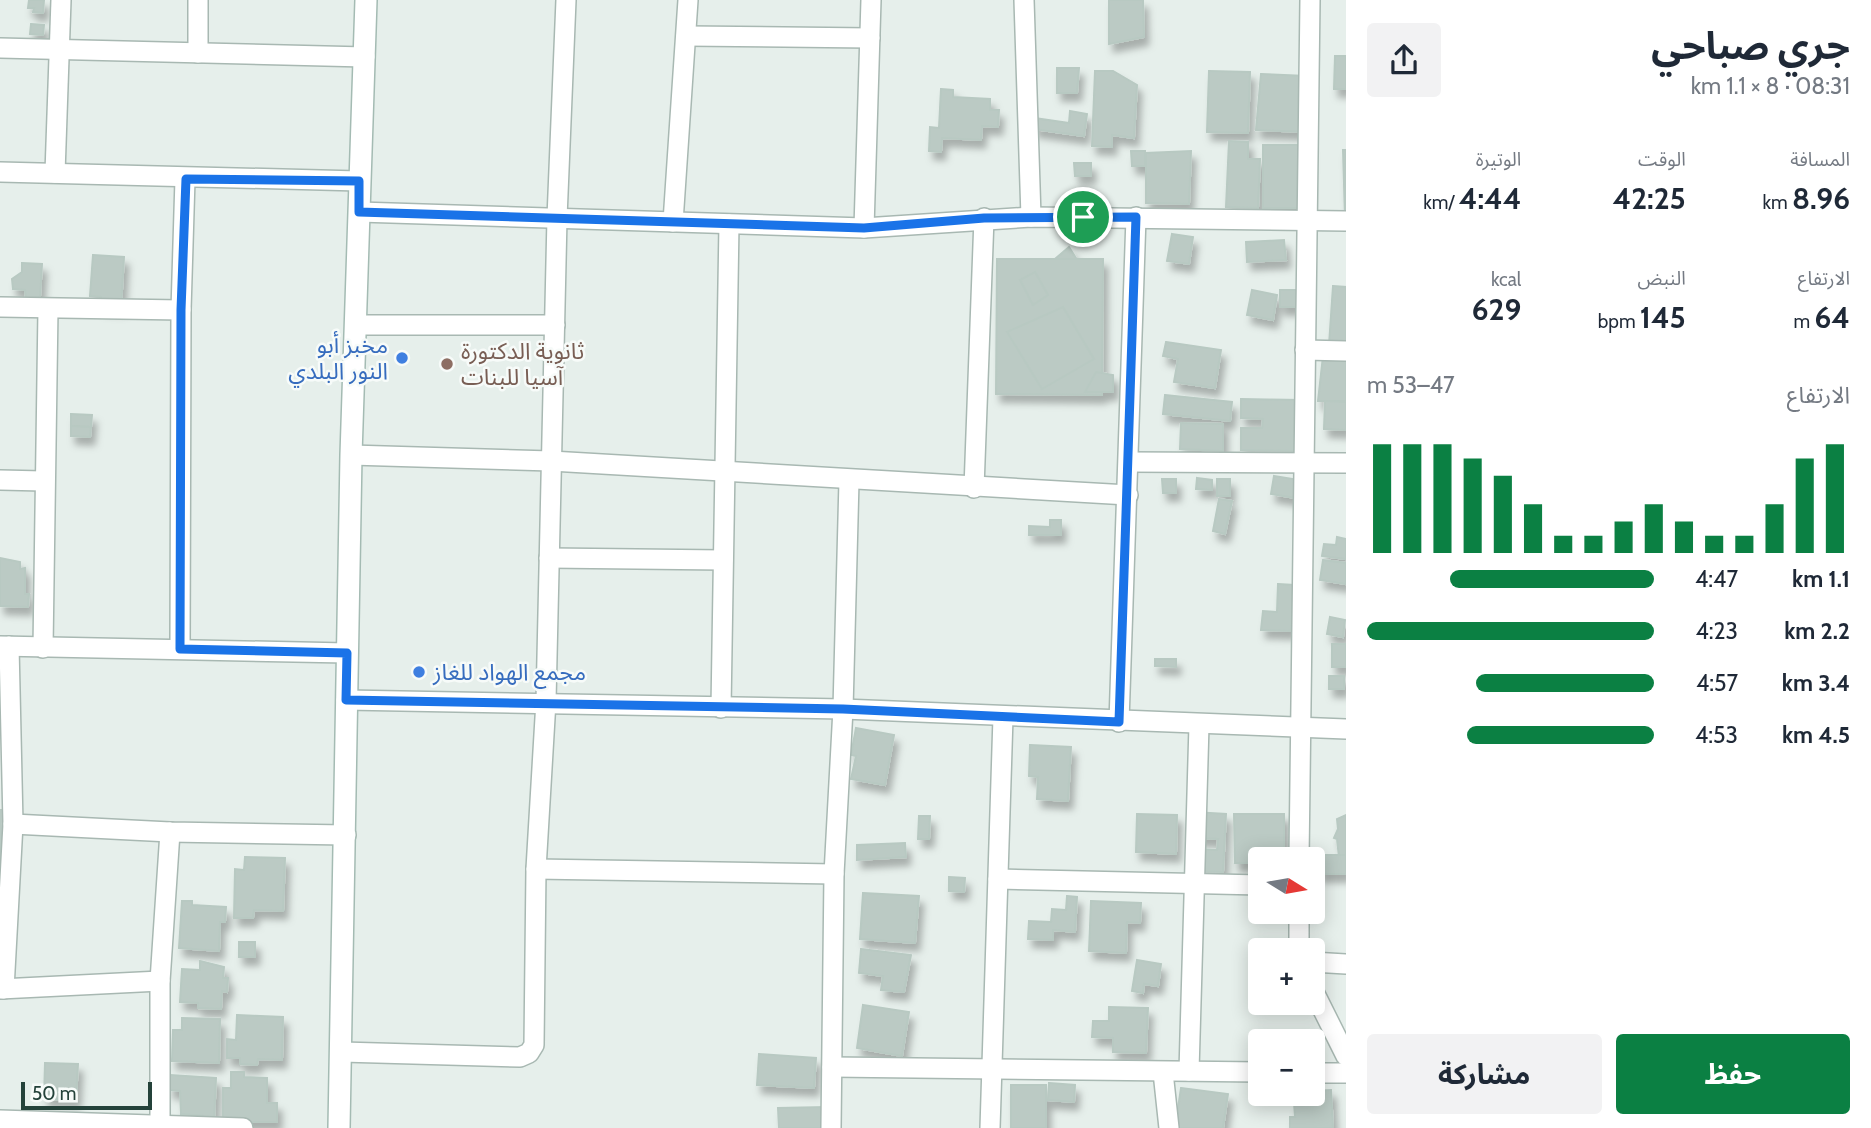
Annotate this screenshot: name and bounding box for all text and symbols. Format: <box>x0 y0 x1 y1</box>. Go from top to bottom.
text: جري صباحي <box>1651 22 1850 69</box>
button: share <box>1367 23 1441 97</box>
text: 08:31 · 8 × 1.1 km <box>1691 72 1850 100</box>
text: الوتيرة <box>1476 148 1521 171</box>
text: الوقت <box>1638 148 1686 171</box>
text: المسافة <box>1790 148 1850 171</box>
text: 4:44 <box>1459 180 1521 217</box>
text: 42:25 <box>1613 180 1686 217</box>
text: 8.96 <box>1792 180 1850 217</box>
pin <box>1053 187 1113 247</box>
text: /km <box>1423 191 1459 214</box>
text: km <box>1762 191 1792 214</box>
icon: arrive <box>1064 198 1102 236</box>
text: النبض <box>1637 267 1686 290</box>
text: الارتفاع <box>1798 267 1850 290</box>
text: kcal <box>1491 268 1521 291</box>
text: 629 <box>1472 291 1521 328</box>
text: 145 <box>1640 299 1686 336</box>
text: 64 <box>1815 299 1850 336</box>
text: bpm <box>1598 310 1640 333</box>
text: m <box>1794 310 1815 333</box>
place label: مخبز أبو النور البلدي <box>288 331 388 388</box>
place label: ثانوية الدكتورة آسيا للبنات <box>461 337 585 391</box>
marker: مخبز أبو النور البلدي <box>394 350 410 366</box>
marker: ثانوية الدكتورة آسيا للبنات <box>439 356 455 372</box>
text: 47–53 m <box>1367 371 1455 399</box>
text: الارتفاع <box>1787 381 1850 409</box>
text: 4:47 <box>1695 565 1738 593</box>
text: 1.1 km <box>1792 565 1850 593</box>
text: 4:23 <box>1695 617 1738 645</box>
text: 2.2 km <box>1784 617 1850 645</box>
place label: مجمع الهواد للغاز <box>432 658 586 689</box>
marker: مجمع الهواد للغاز <box>411 664 427 680</box>
text: 4:57 <box>1696 669 1738 697</box>
text: 3.4 km <box>1782 669 1850 697</box>
text: 4:53 <box>1695 721 1738 749</box>
text: 4.5 km <box>1782 721 1850 749</box>
north arrow <box>1248 847 1325 924</box>
map controls <box>1248 847 1325 1106</box>
button: + <box>1248 938 1325 1015</box>
button: − <box>1248 1029 1325 1106</box>
button: مشاركة <box>1367 1034 1602 1114</box>
button: حفظ <box>1616 1034 1850 1114</box>
scale bar <box>21 1079 152 1111</box>
text: 50 m <box>32 1082 76 1105</box>

